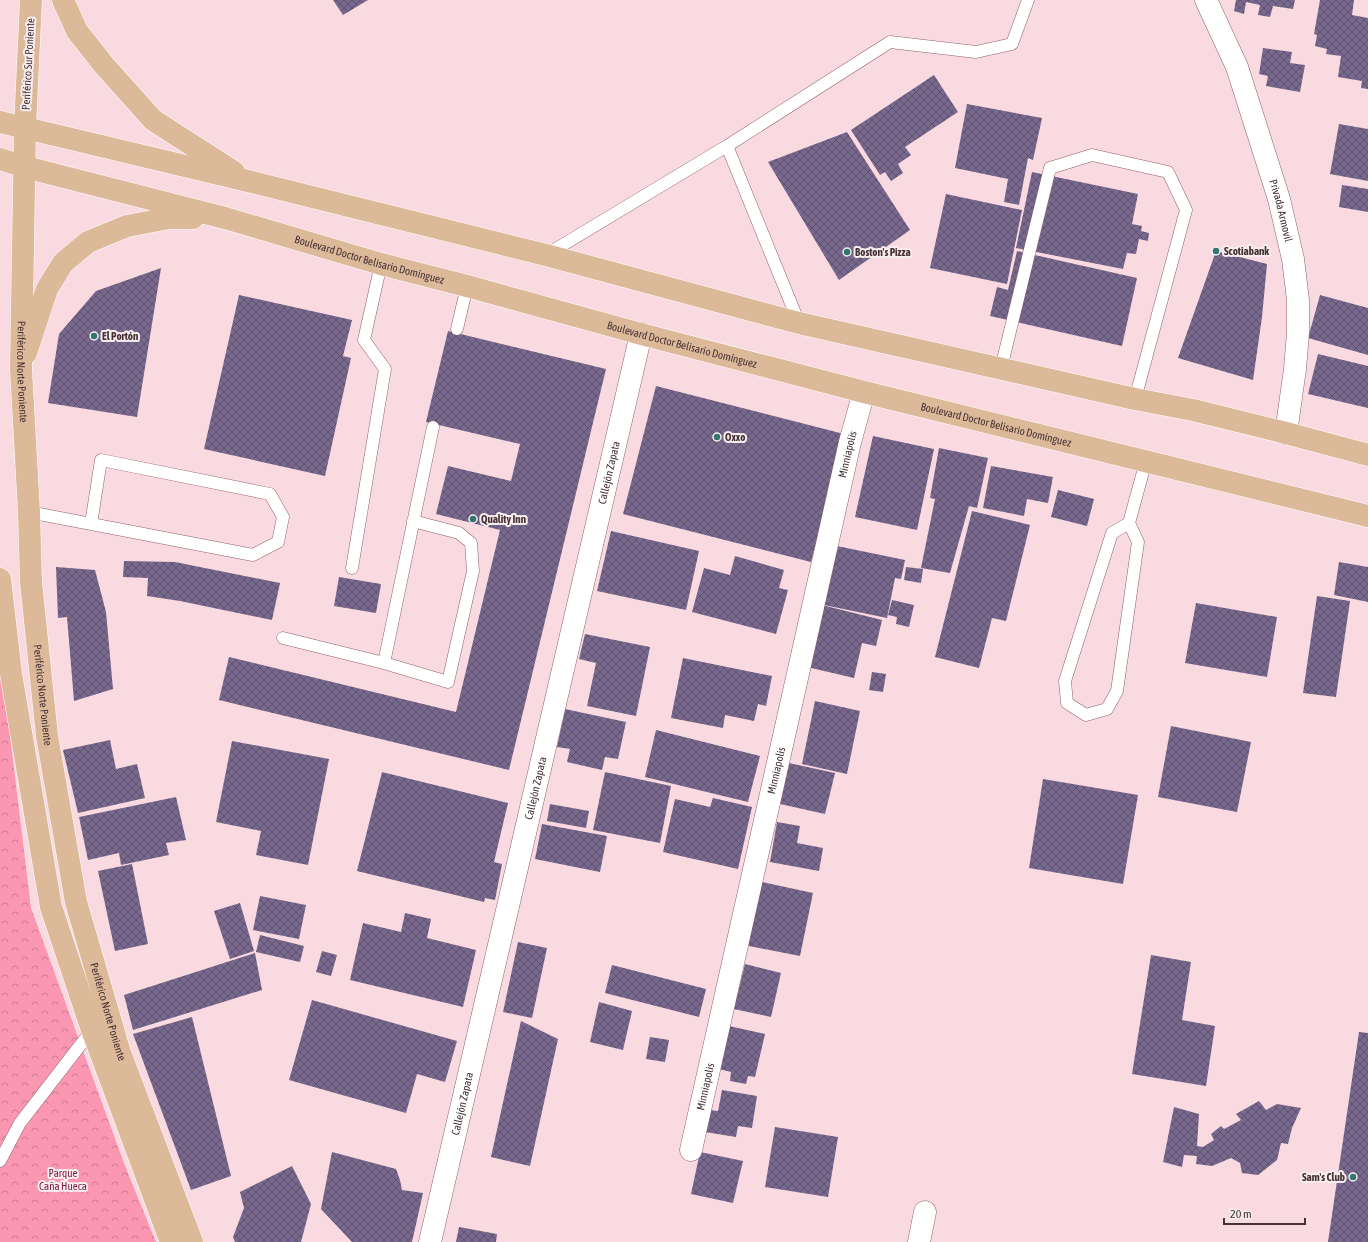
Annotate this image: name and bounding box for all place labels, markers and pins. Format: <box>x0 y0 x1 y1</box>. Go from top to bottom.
place label: Scotiabank <box>1224 245 1269 257</box>
place label: Boston's Pizza <box>855 246 911 258</box>
marker: Scotiabank <box>1211 246 1221 256</box>
marker: Boston's Pizza <box>842 247 852 257</box>
place label: El Portón <box>102 330 138 342</box>
marker: El Portón <box>89 331 99 341</box>
place label: Oxxo <box>725 431 745 443</box>
marker: Oxxo <box>712 432 722 442</box>
place label: Quality Inn <box>481 513 526 525</box>
marker: Quality Inn <box>468 514 478 524</box>
place label: Sam's Club <box>1302 1171 1345 1183</box>
marker: Sam's Club <box>1348 1172 1358 1182</box>

